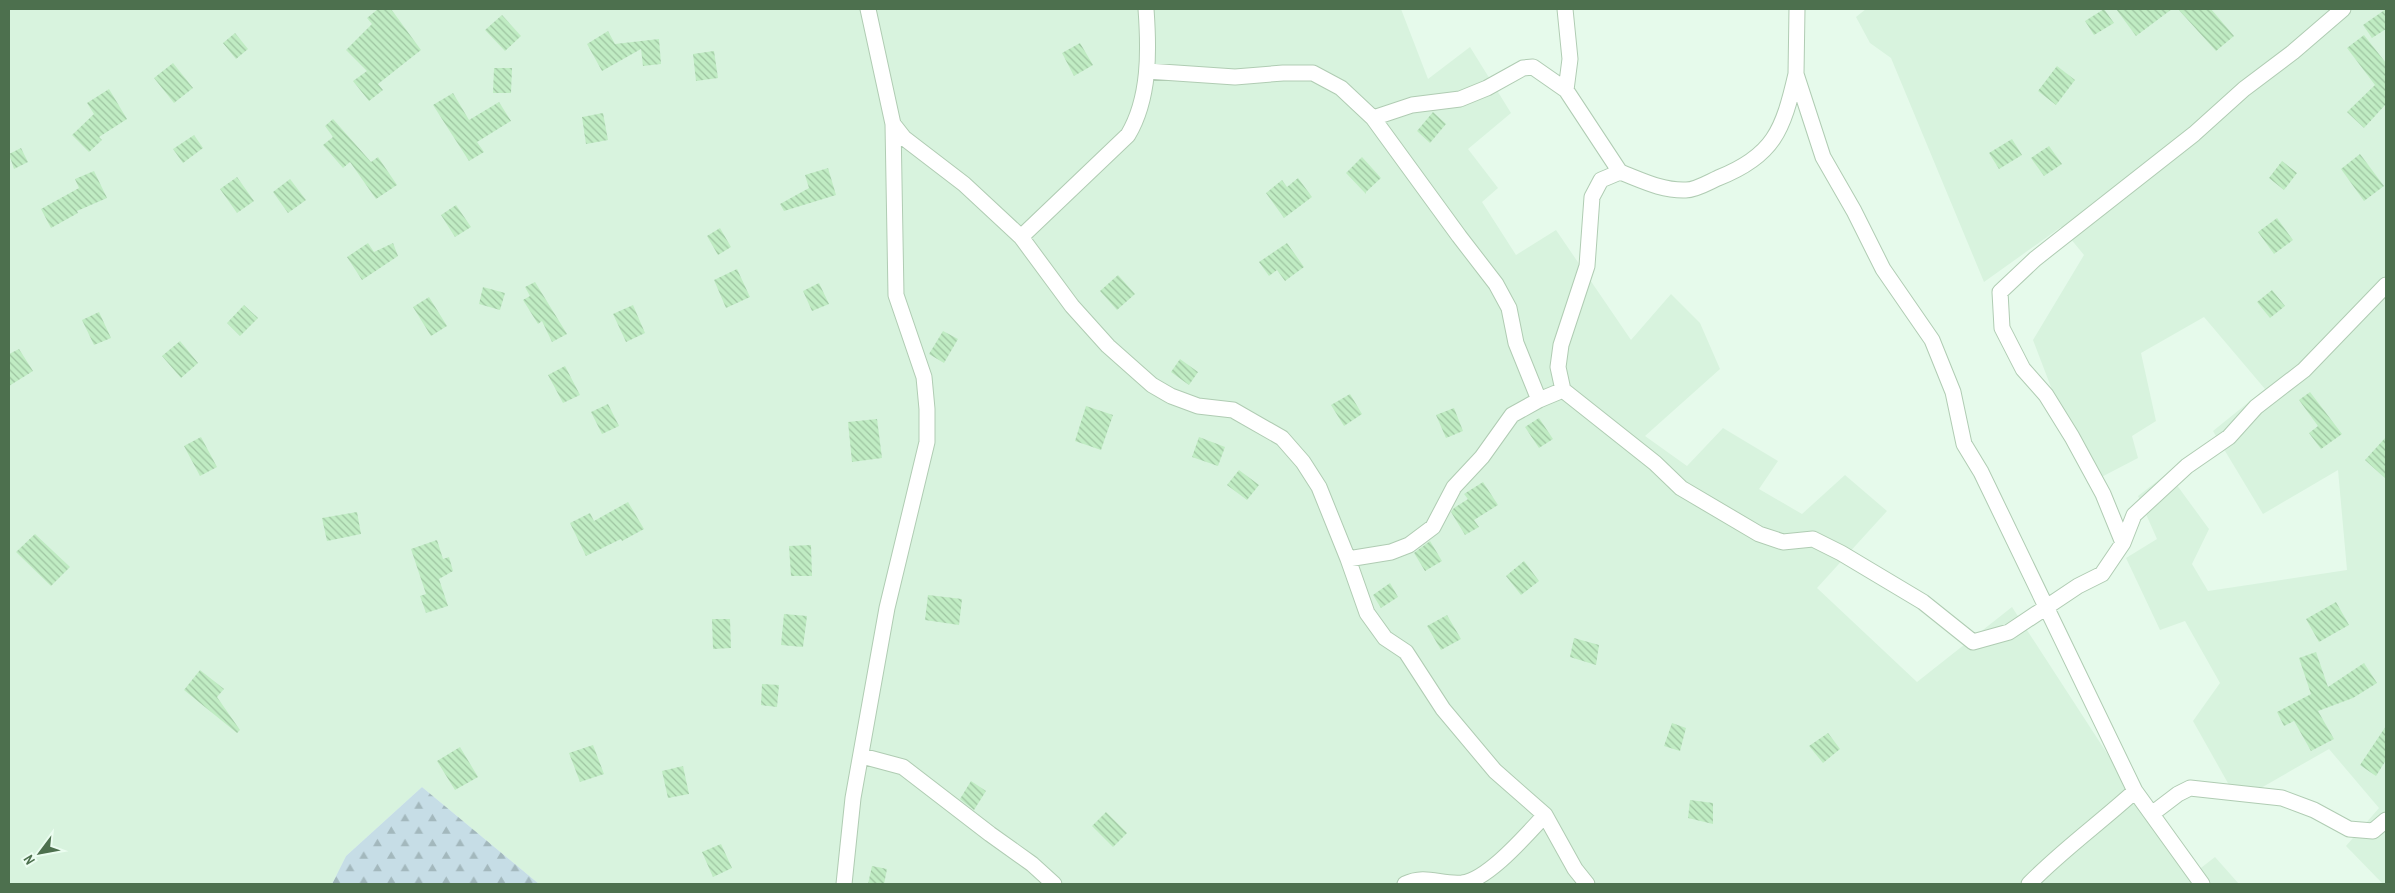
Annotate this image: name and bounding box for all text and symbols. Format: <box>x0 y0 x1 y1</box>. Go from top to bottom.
north arrow <box>15 828 65 878</box>
text: N <box>19 852 39 868</box>

